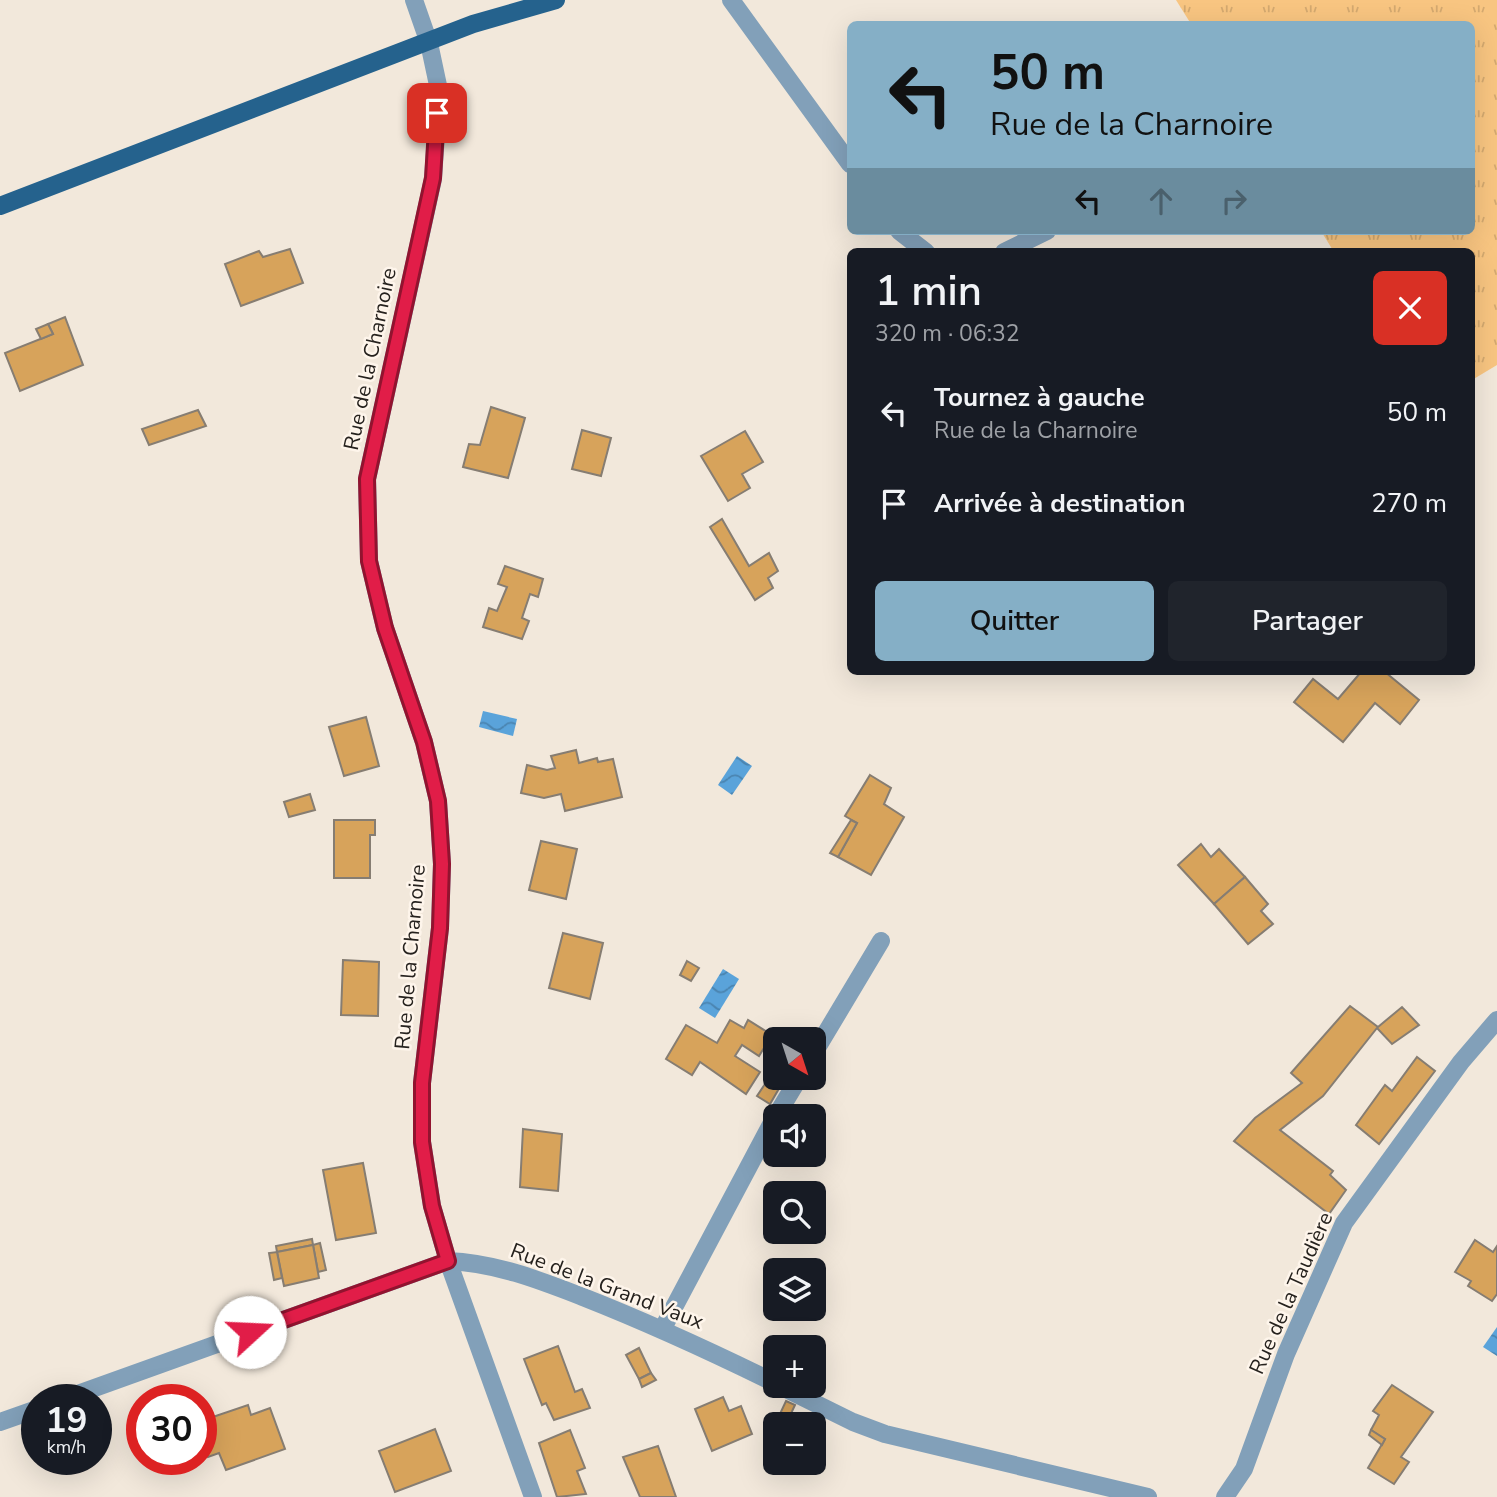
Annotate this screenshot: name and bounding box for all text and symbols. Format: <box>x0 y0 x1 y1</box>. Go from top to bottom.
text: 50 m <box>990 39 1105 106</box>
icon: left <box>875 49 966 140</box>
pin <box>407 83 467 143</box>
icon: arrive <box>418 94 456 132</box>
text: Rue de la Charnoire <box>990 103 1273 146</box>
icon: left <box>1069 182 1107 220</box>
icon: ahead <box>1142 182 1180 220</box>
icon: right <box>1215 182 1253 220</box>
text: 1 min <box>875 263 982 320</box>
street label: Rue de la Charnoire <box>337 265 403 453</box>
button: close <box>1373 271 1447 345</box>
text: 320 m · 06:32 <box>875 318 1020 349</box>
text: Tournez à gauche <box>934 380 1145 415</box>
icon: left <box>875 394 913 432</box>
text: 50 m <box>1387 395 1447 430</box>
text: Rue de la Charnoire <box>934 415 1137 446</box>
icon: arrive <box>875 485 913 523</box>
text: Arrivée à destination <box>934 486 1185 521</box>
text: 270 m <box>1371 486 1447 521</box>
button: Quitter <box>875 581 1154 661</box>
button: Partager <box>1168 581 1447 661</box>
street label: Rue de la Charnoire <box>388 863 432 1051</box>
north arrow <box>763 1027 826 1090</box>
map controls <box>763 1027 826 1475</box>
button: sound <box>763 1104 826 1167</box>
button: search <box>763 1181 826 1244</box>
street label: Rue de la Taudière <box>1243 1207 1339 1379</box>
street label: Rue de la Grand Vaux <box>507 1236 707 1336</box>
button: layers <box>763 1258 826 1321</box>
position arrow <box>213 1295 287 1369</box>
button: + <box>763 1335 826 1398</box>
speed limit sign: 30 <box>126 1384 217 1475</box>
text: 19 <box>45 1397 88 1444</box>
button: − <box>763 1412 826 1475</box>
text: km/h <box>47 1435 86 1459</box>

